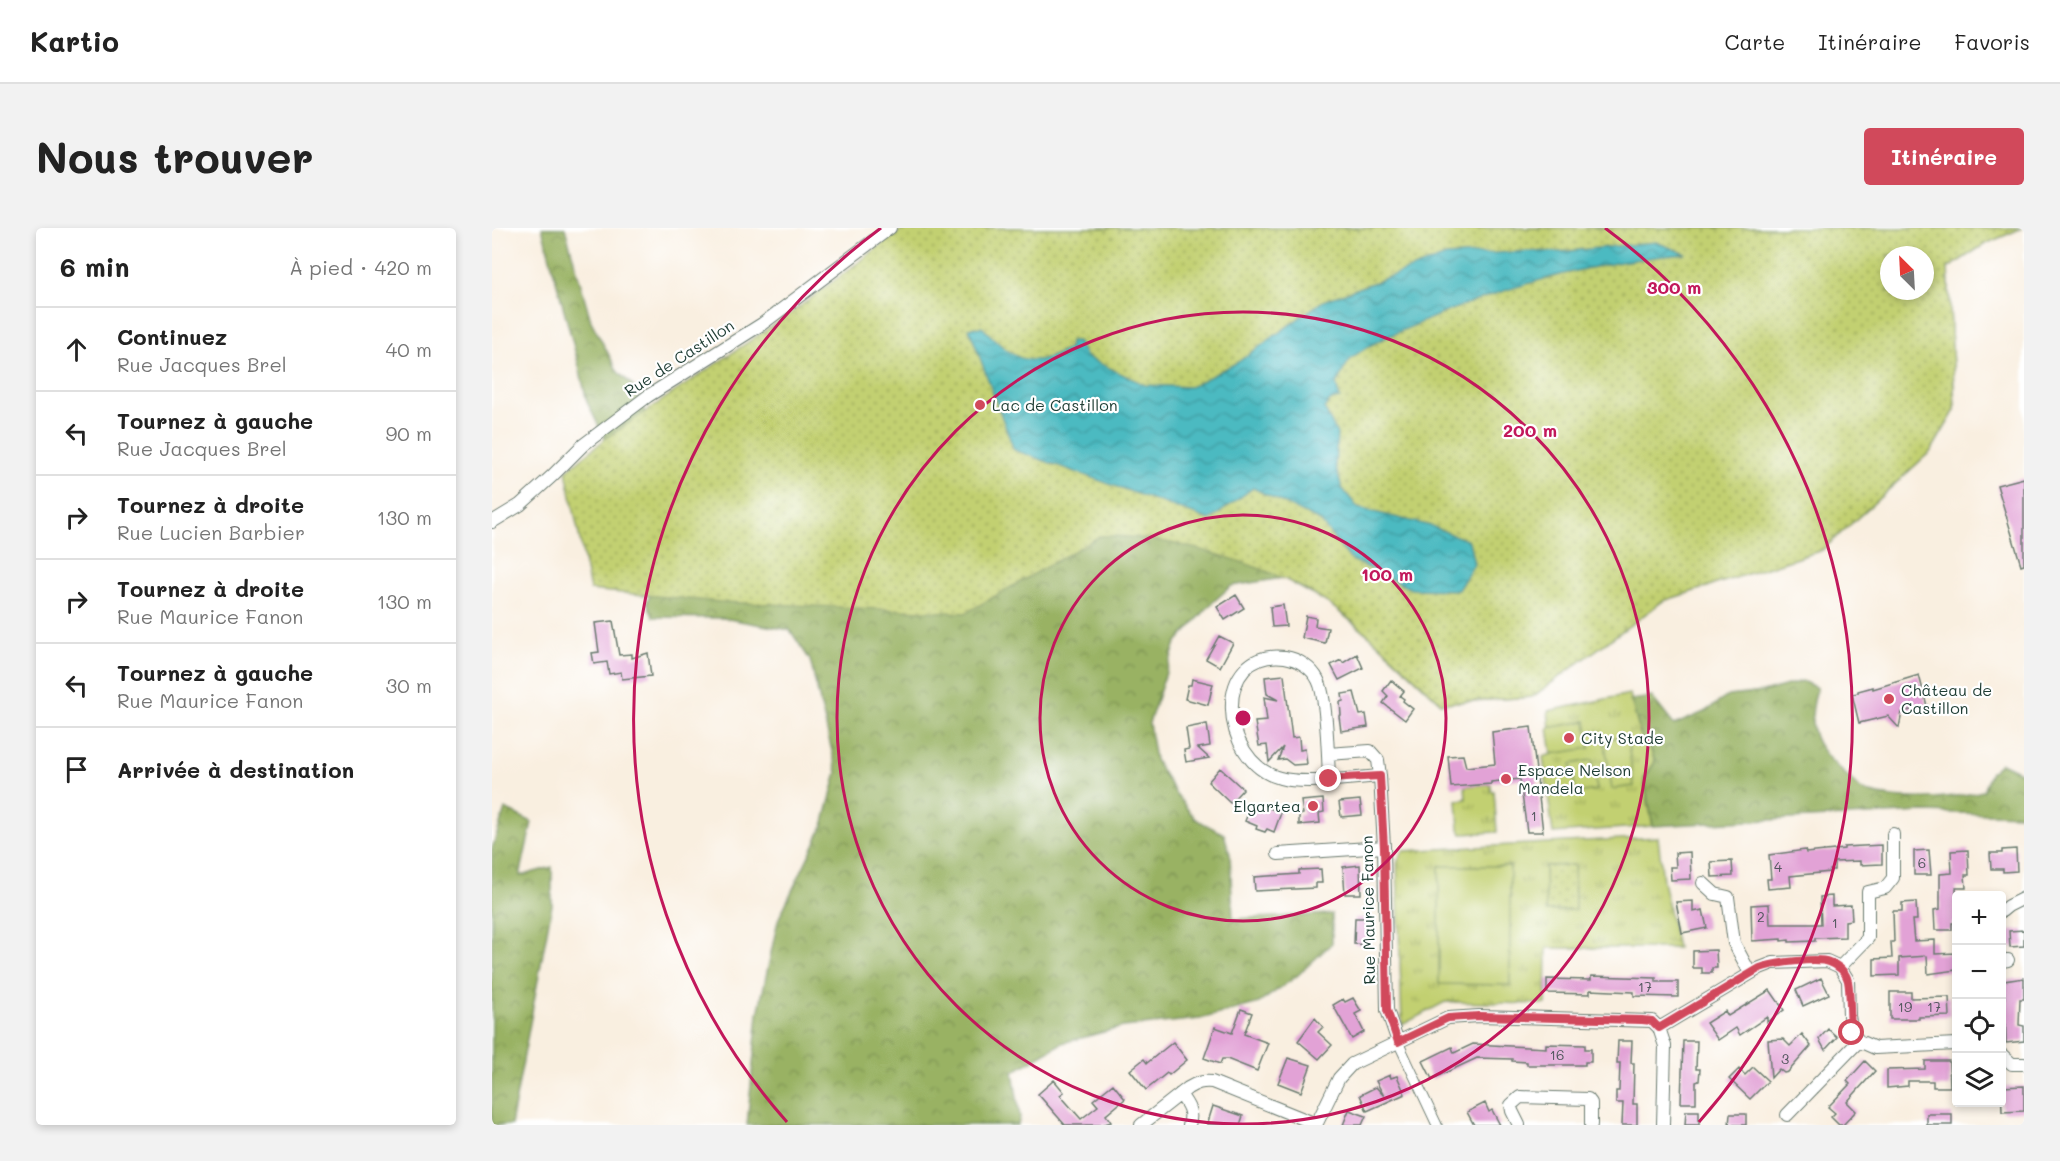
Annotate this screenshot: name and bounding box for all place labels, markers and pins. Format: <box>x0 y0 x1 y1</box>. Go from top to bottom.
place label: Lac de Castillon <box>992 394 1118 415</box>
marker: Lac de Castillon <box>973 398 987 412</box>
place label: Château de Castillon <box>1901 679 1992 718</box>
marker: Château de Castillon <box>1882 692 1896 706</box>
centre of rings <box>1233 708 1253 728</box>
place label: City Stade <box>1581 727 1664 748</box>
marker: City Stade <box>1562 731 1576 745</box>
place label: Espace Nelson Mandela <box>1518 759 1631 798</box>
marker: Espace Nelson Mandela <box>1499 772 1513 786</box>
place label: Elgartea <box>1234 795 1301 816</box>
marker: Elgartea <box>1306 799 1320 813</box>

